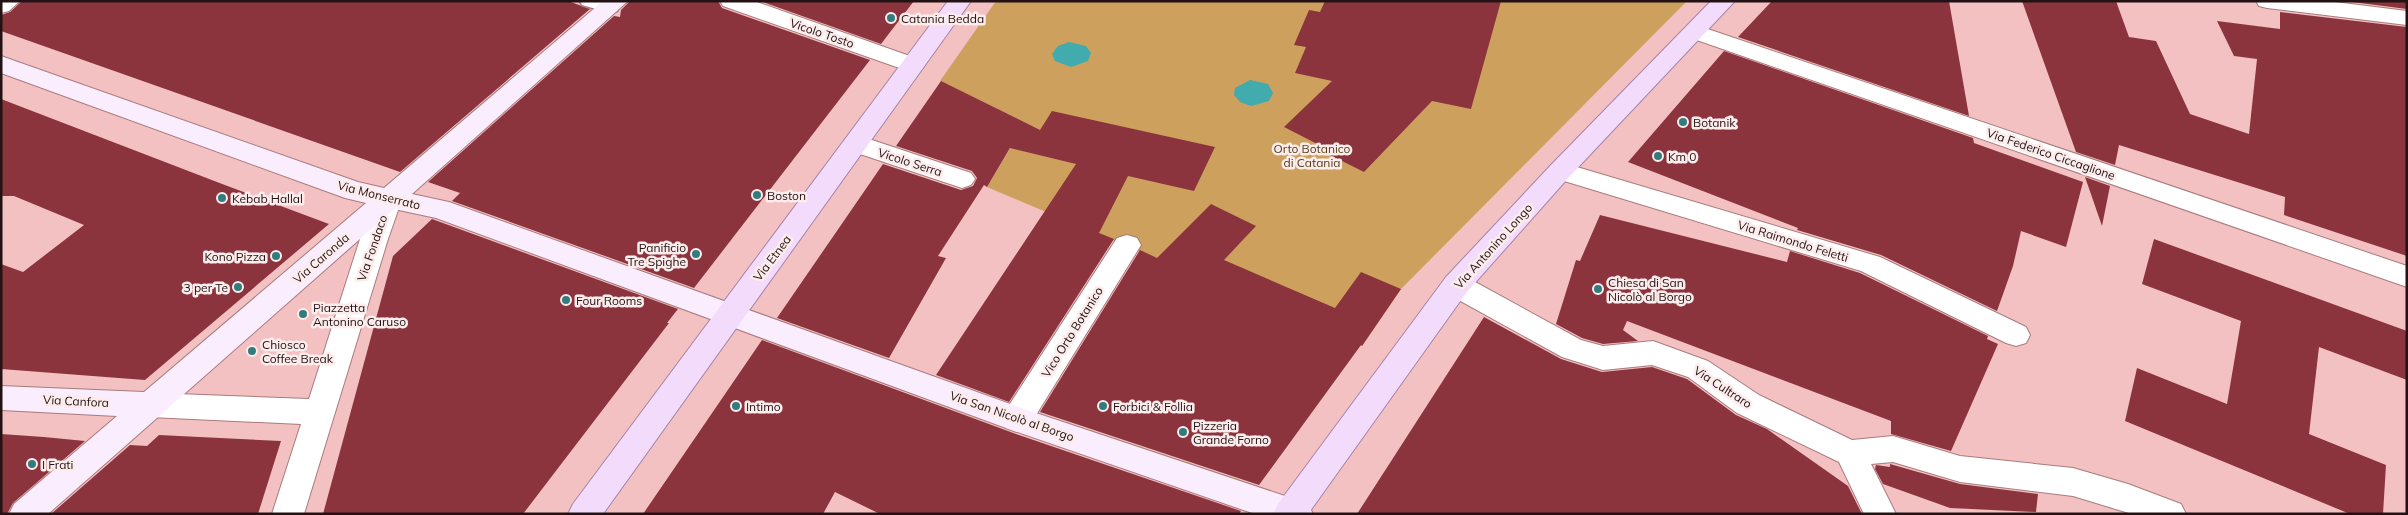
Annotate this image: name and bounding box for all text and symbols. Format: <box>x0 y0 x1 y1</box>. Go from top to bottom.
place label: Catania Bedda <box>901 11 984 26</box>
marker: Catania Bedda <box>885 12 897 24</box>
street label: Vicolo Tosto <box>788 15 856 51</box>
place label: Botanik <box>1693 115 1736 130</box>
marker: Botanik <box>1677 116 1689 128</box>
street label: Via Federico Ciccaglione <box>1985 125 2117 183</box>
park label: Orto Botanico di Catania <box>1274 141 1351 170</box>
street label: Vicolo Serra <box>876 145 944 179</box>
place label: Km 0 <box>1668 149 1696 164</box>
marker: Km 0 <box>1652 150 1664 162</box>
street label: Via Monserrato <box>336 177 422 213</box>
place label: Boston <box>767 188 806 203</box>
marker: Boston <box>751 189 763 201</box>
place label: Kebab Hallal <box>232 191 303 206</box>
marker: Kebab Hallal <box>216 192 228 204</box>
street label: Via Antonino Longo <box>1451 200 1535 292</box>
street label: Via Fondaco <box>354 213 390 283</box>
street label: Via Raimondo Feletti <box>1736 217 1850 265</box>
street label: Via Caronda <box>290 230 352 286</box>
street label: Via Etnea <box>750 232 794 284</box>
place label: Panificio Tre Spighe <box>627 240 686 269</box>
marker: Panificio Tre Spighe <box>690 248 702 260</box>
place label: Kono Pizza <box>204 249 266 264</box>
marker: Kono Pizza <box>270 250 282 262</box>
place label: Chiesa di San Nicolò al Borgo <box>1608 275 1692 304</box>
place label: 3 per Te <box>184 280 228 295</box>
marker: 3 per Te <box>232 281 244 293</box>
marker: Chiesa di San Nicolò al Borgo <box>1592 283 1604 295</box>
street label: Vico Orto Botanico <box>1038 284 1106 380</box>
place label: Four Rooms <box>576 293 642 308</box>
marker: Four Rooms <box>560 294 572 306</box>
place label: Piazzetta Antonino Caruso <box>313 300 406 329</box>
marker: Piazzetta Antonino Caruso <box>297 308 309 320</box>
place label: Chiosco Coffee Break <box>262 337 334 366</box>
marker: Chiosco Coffee Break <box>246 345 258 357</box>
street label: Via Cultraro <box>1691 363 1755 411</box>
street label: Via San Nicolò al Borgo <box>948 388 1076 444</box>
street label: Via Canfora <box>43 392 109 410</box>
place label: Intimo <box>746 399 781 414</box>
place label: Forbici & Follia <box>1113 399 1193 414</box>
marker: Intimo <box>730 400 742 412</box>
marker: Forbici & Follia <box>1097 400 1109 412</box>
place label: Pizzeria Grande Forno <box>1193 418 1269 447</box>
marker: Pizzeria Grande Forno <box>1177 426 1189 438</box>
place label: I Frati <box>42 457 74 472</box>
marker: I Frati <box>26 458 38 470</box>

